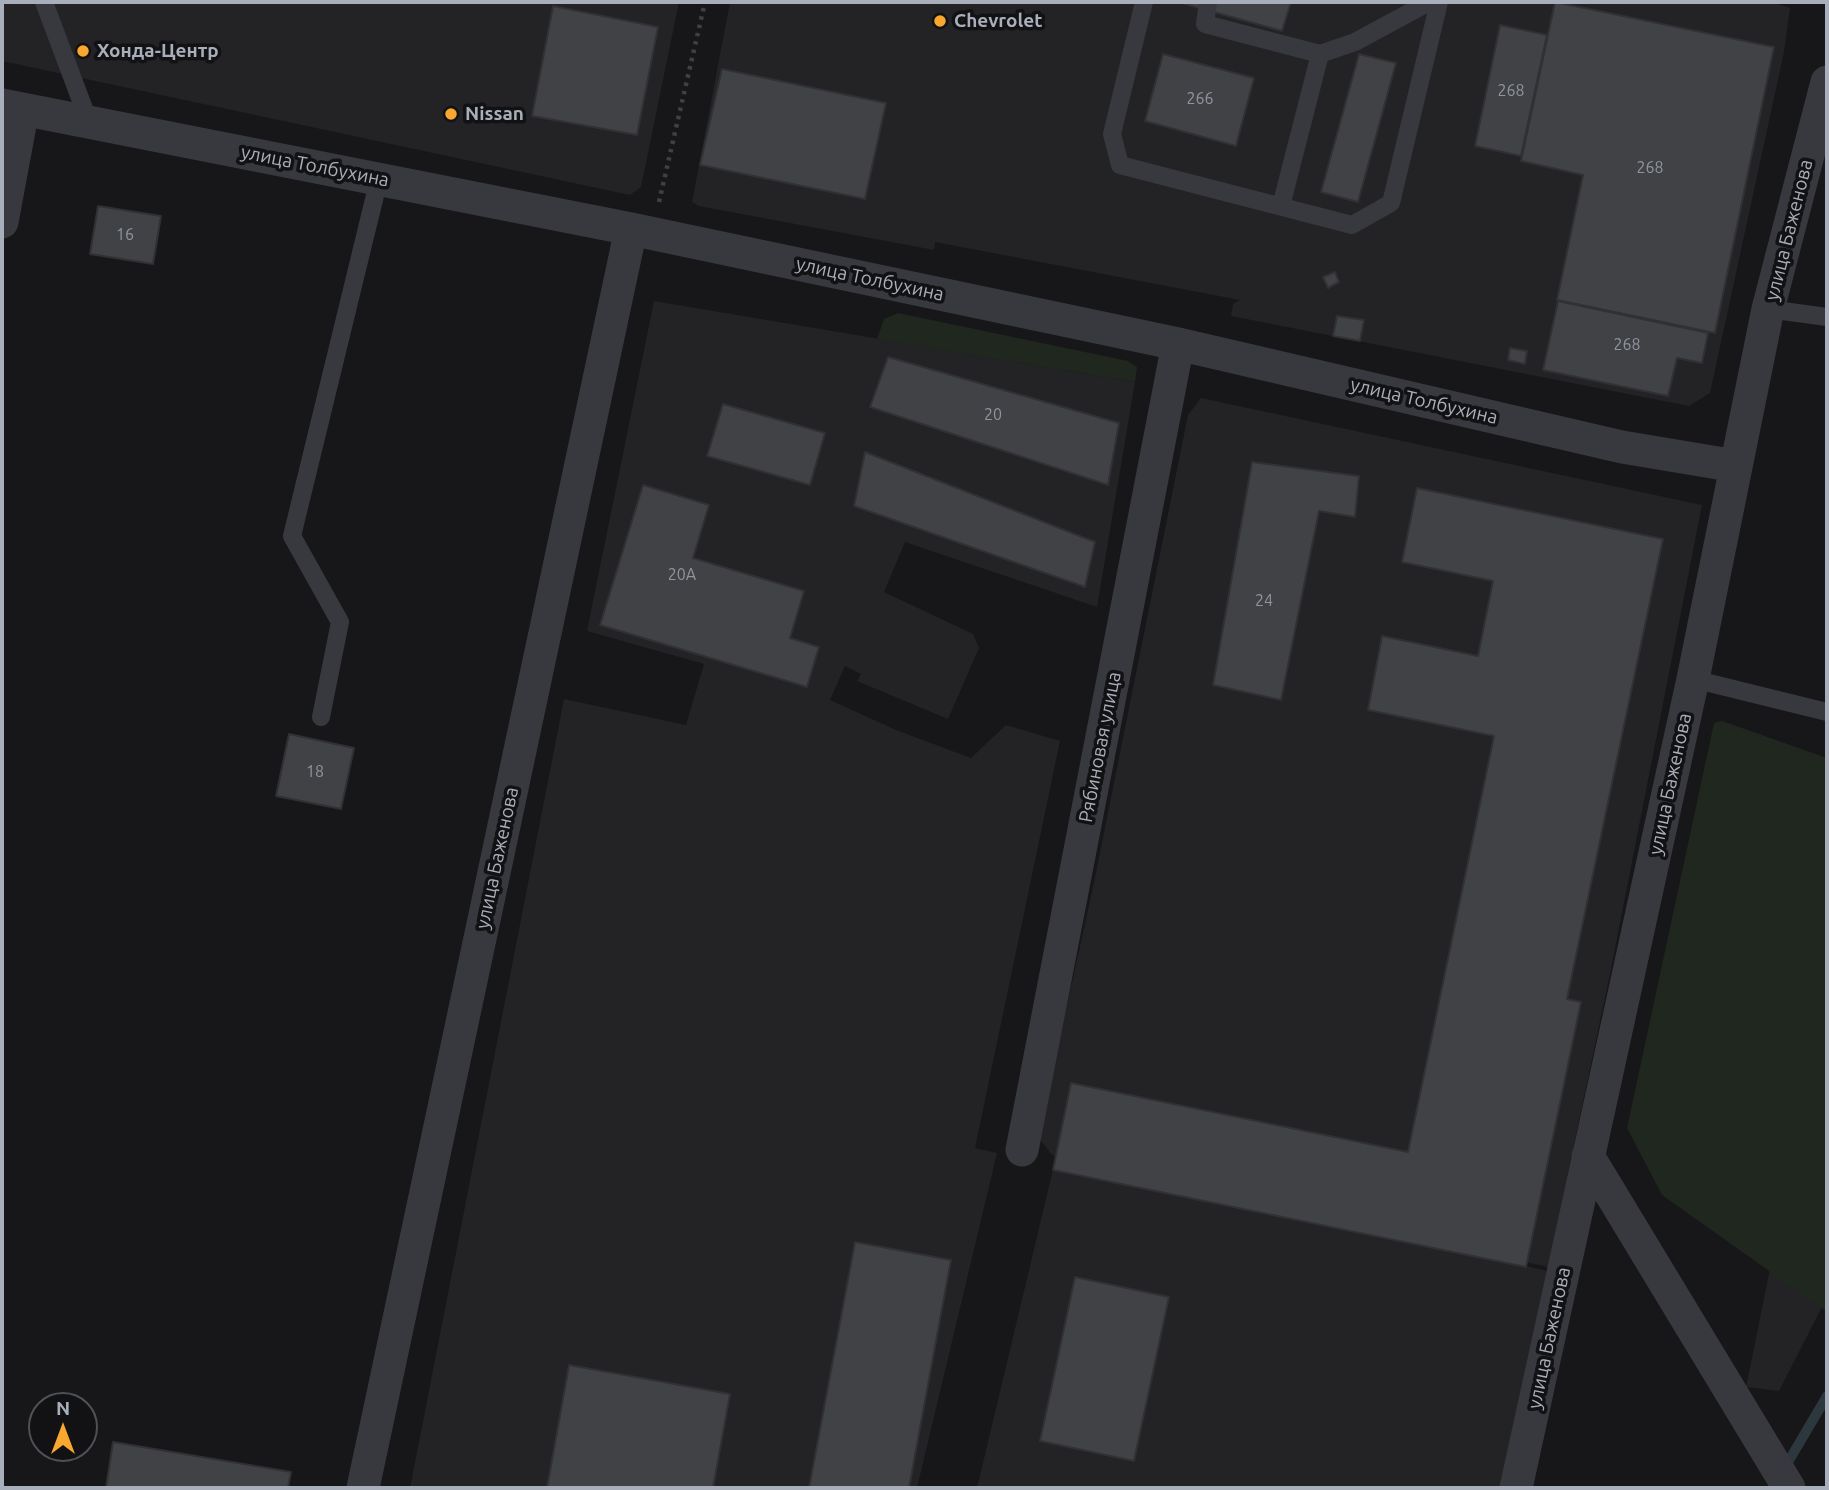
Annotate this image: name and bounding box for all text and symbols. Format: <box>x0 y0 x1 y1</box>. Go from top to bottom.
place label: Chevrolet <box>954 10 1042 32</box>
marker: Chevrolet <box>932 13 948 29</box>
place label: Хонда-Центр <box>97 40 219 62</box>
marker: Хонда-Центр <box>75 43 91 59</box>
house number: 268 <box>1497 81 1525 101</box>
house number: 266 <box>1186 89 1214 109</box>
place label: Nissan <box>465 103 524 125</box>
marker: Nissan <box>443 106 459 122</box>
street label: улица Толбухина <box>239 140 391 192</box>
street label: улица Баженова <box>1760 157 1818 303</box>
house number: 268 <box>1636 158 1664 178</box>
house number: 16 <box>116 225 134 245</box>
street label: улица Толбухина <box>794 252 946 306</box>
house number: 268 <box>1613 335 1641 355</box>
street label: улица Толбухина <box>1348 373 1500 429</box>
house number: 20 <box>984 405 1002 425</box>
house number: 20А <box>668 565 696 585</box>
house number: 24 <box>1255 591 1273 611</box>
street label: Рябиновая улица <box>1074 670 1126 824</box>
street label: улица Баженова <box>1644 711 1696 857</box>
house number: 18 <box>306 762 324 782</box>
street label: улица Баженова <box>471 785 523 931</box>
street label: улица Баженова <box>1523 1265 1575 1411</box>
north arrow <box>28 1392 98 1462</box>
text: N <box>56 1397 70 1419</box>

